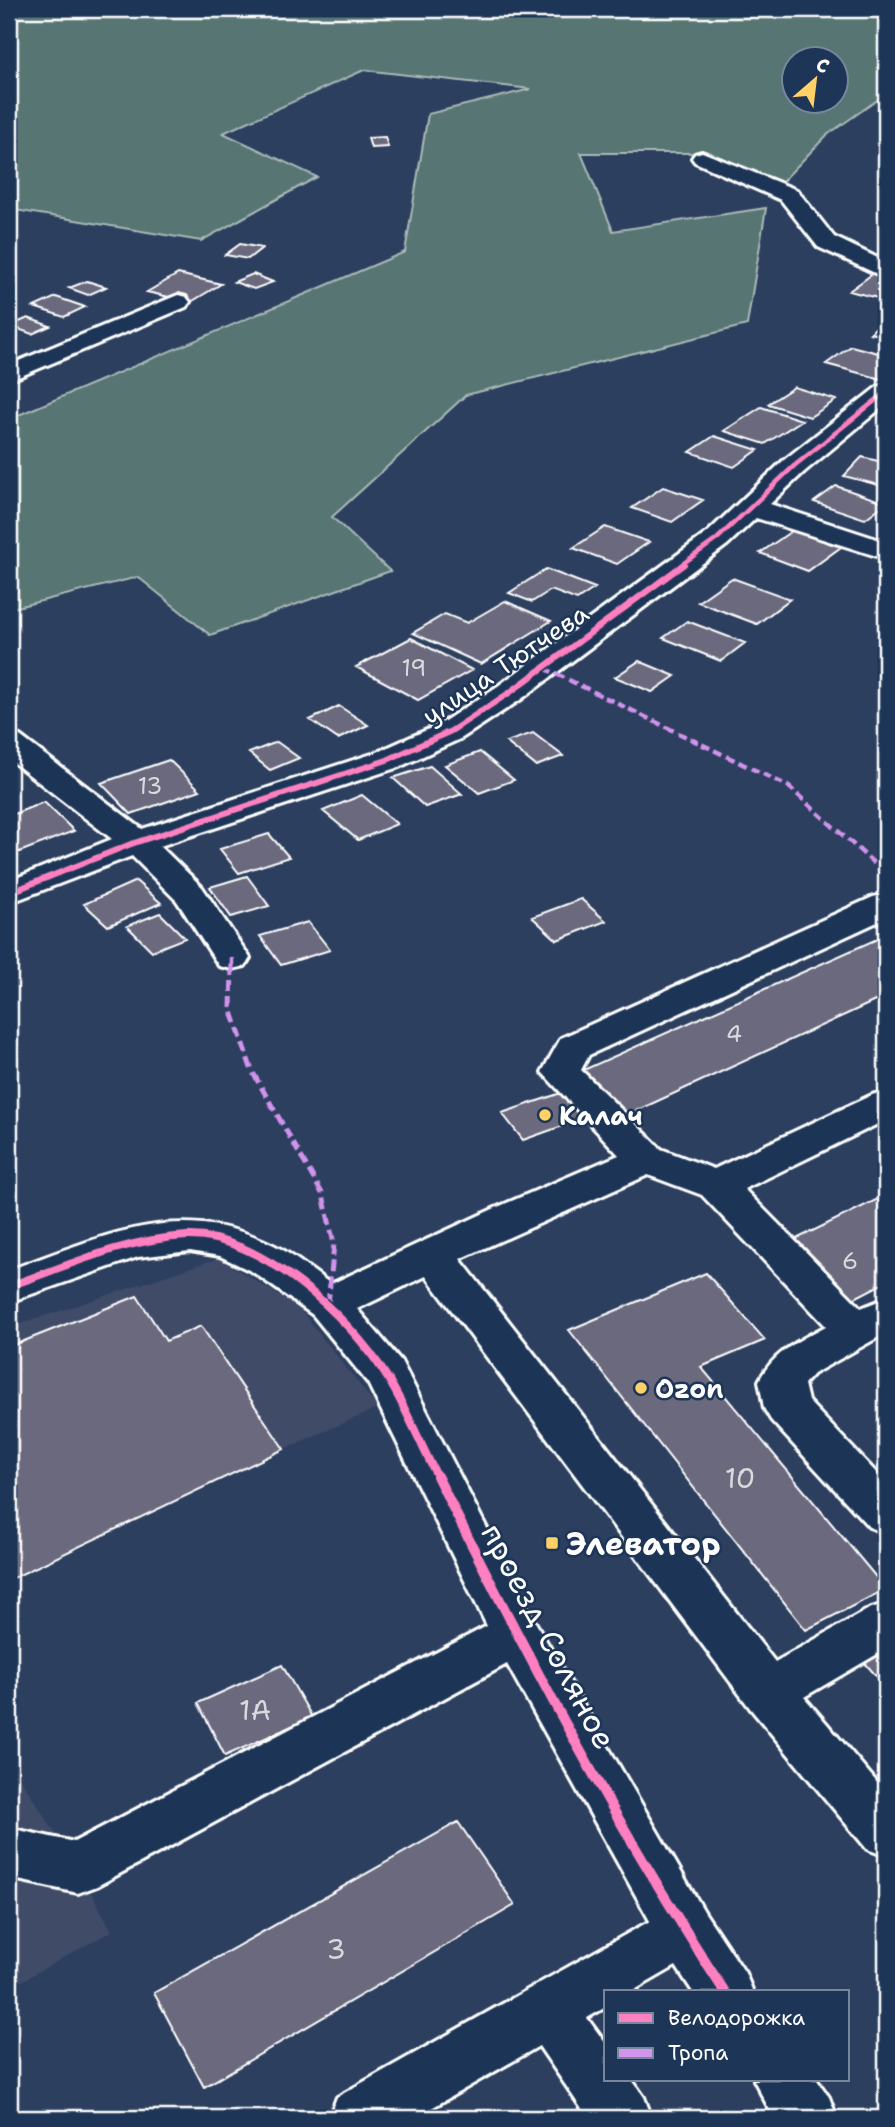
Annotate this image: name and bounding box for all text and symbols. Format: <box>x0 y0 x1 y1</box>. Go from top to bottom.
north arrow <box>780 46 850 116</box>
text: С <box>812 52 834 79</box>
street label: улица Тютчева <box>415 595 595 733</box>
house number: 19 <box>402 653 426 683</box>
house number: 13 <box>138 771 162 801</box>
house number: 4 <box>726 1019 742 1049</box>
place label: Калач <box>559 1098 642 1133</box>
marker: Калач <box>537 1107 553 1123</box>
house number: 6 <box>842 1246 858 1276</box>
place label: Ozon <box>655 1371 724 1406</box>
marker: Ozon <box>633 1380 649 1396</box>
house number: 10 <box>725 1459 755 1497</box>
street label: проезд Соляное <box>471 1516 627 1756</box>
place label: Элеватор <box>566 1522 721 1565</box>
marker: Элеватор <box>544 1535 560 1551</box>
house number: 1А <box>239 1691 271 1729</box>
house number: 3 <box>326 1930 346 1968</box>
legend <box>604 1990 850 2082</box>
text: Велодорожка <box>668 2004 805 2032</box>
text: Тропа <box>668 2039 728 2067</box>

